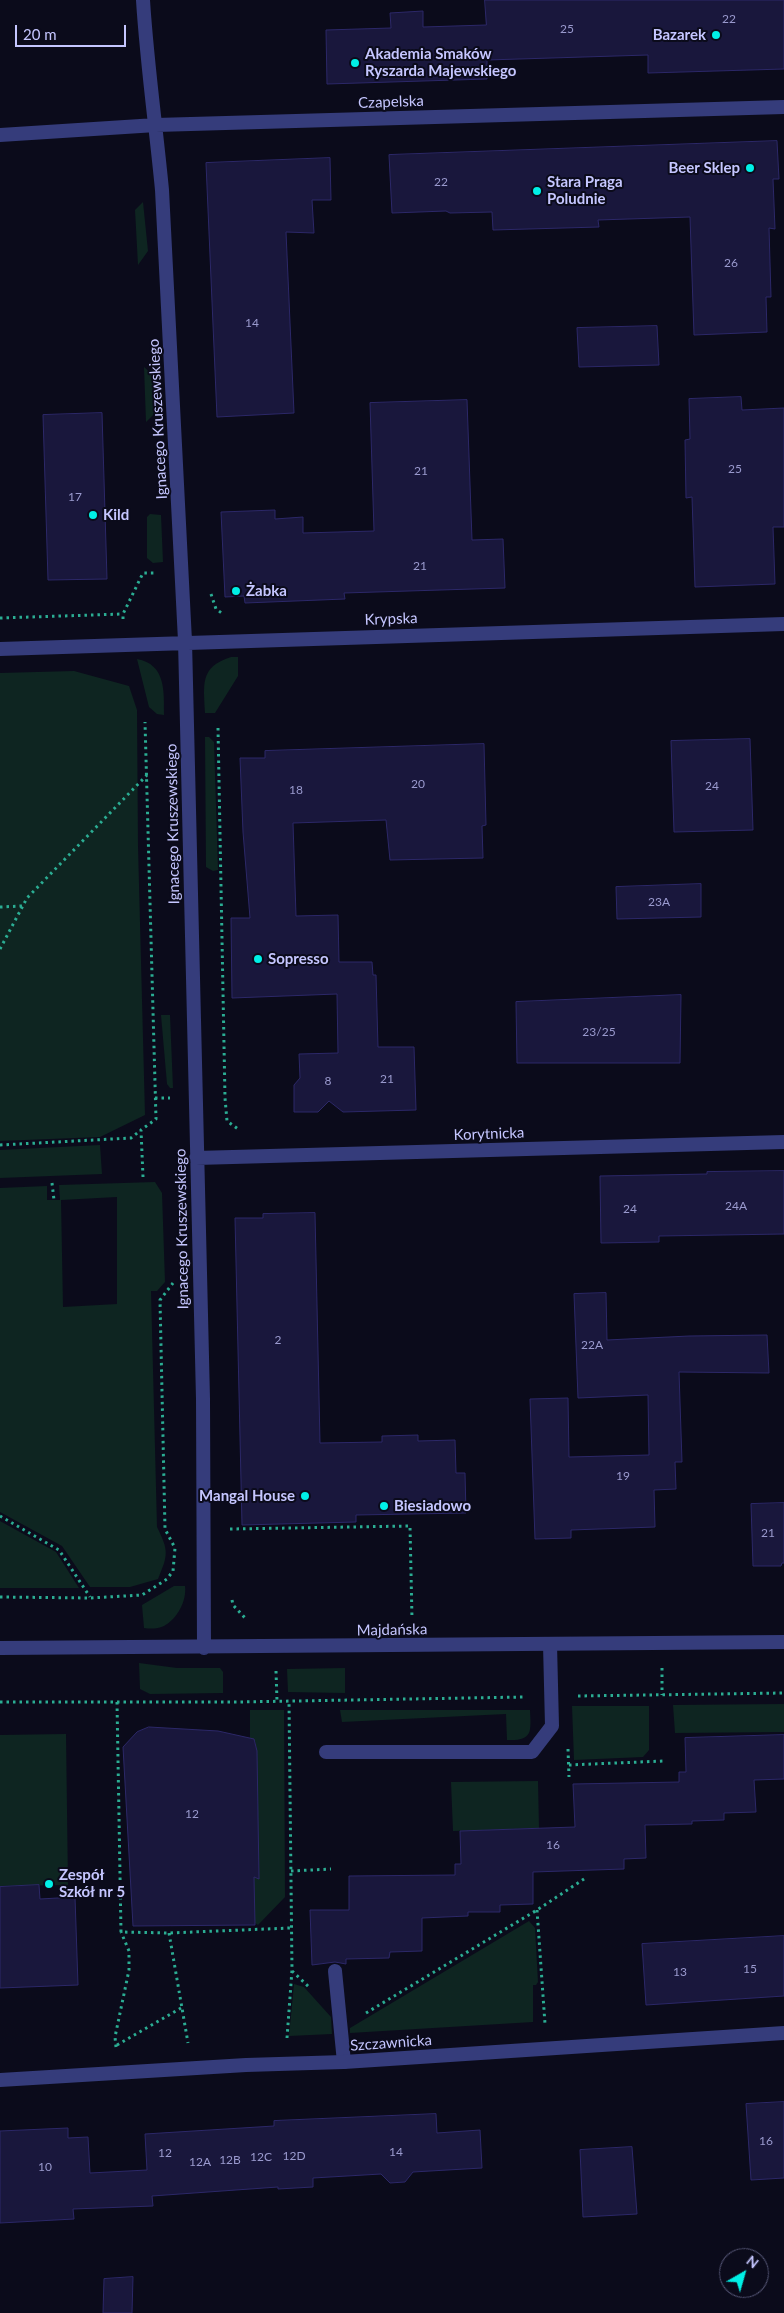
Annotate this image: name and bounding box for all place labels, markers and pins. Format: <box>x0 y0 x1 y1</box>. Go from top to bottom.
place label: Bazarek <box>653 26 706 44</box>
marker: Bazarek <box>710 29 722 41</box>
place label: Akademia Smaków Ryszarda Majewskiego <box>365 45 516 80</box>
marker: Akademia Smaków Ryszarda Majewskiego <box>349 57 361 69</box>
place label: Beer Sklep <box>669 159 740 177</box>
marker: Beer Sklep <box>744 162 756 174</box>
place label: Stara Praga Poludnie <box>547 173 623 208</box>
marker: Stara Praga Poludnie <box>531 185 543 197</box>
place label: Kild <box>103 506 129 524</box>
marker: Kild <box>87 509 99 521</box>
place label: Żabka <box>246 582 287 600</box>
marker: Żabka <box>230 585 242 597</box>
place label: Sopresso <box>268 950 329 968</box>
marker: Sopresso <box>252 953 264 965</box>
place label: Mangal House <box>199 1487 295 1505</box>
marker: Mangal House <box>299 1490 311 1502</box>
place label: Biesiadowo <box>394 1497 471 1515</box>
marker: Biesiadowo <box>378 1500 390 1512</box>
place label: Zespół Szkół nr 5 <box>59 1866 125 1901</box>
marker: Zespół Szkół nr 5 <box>43 1878 55 1890</box>

